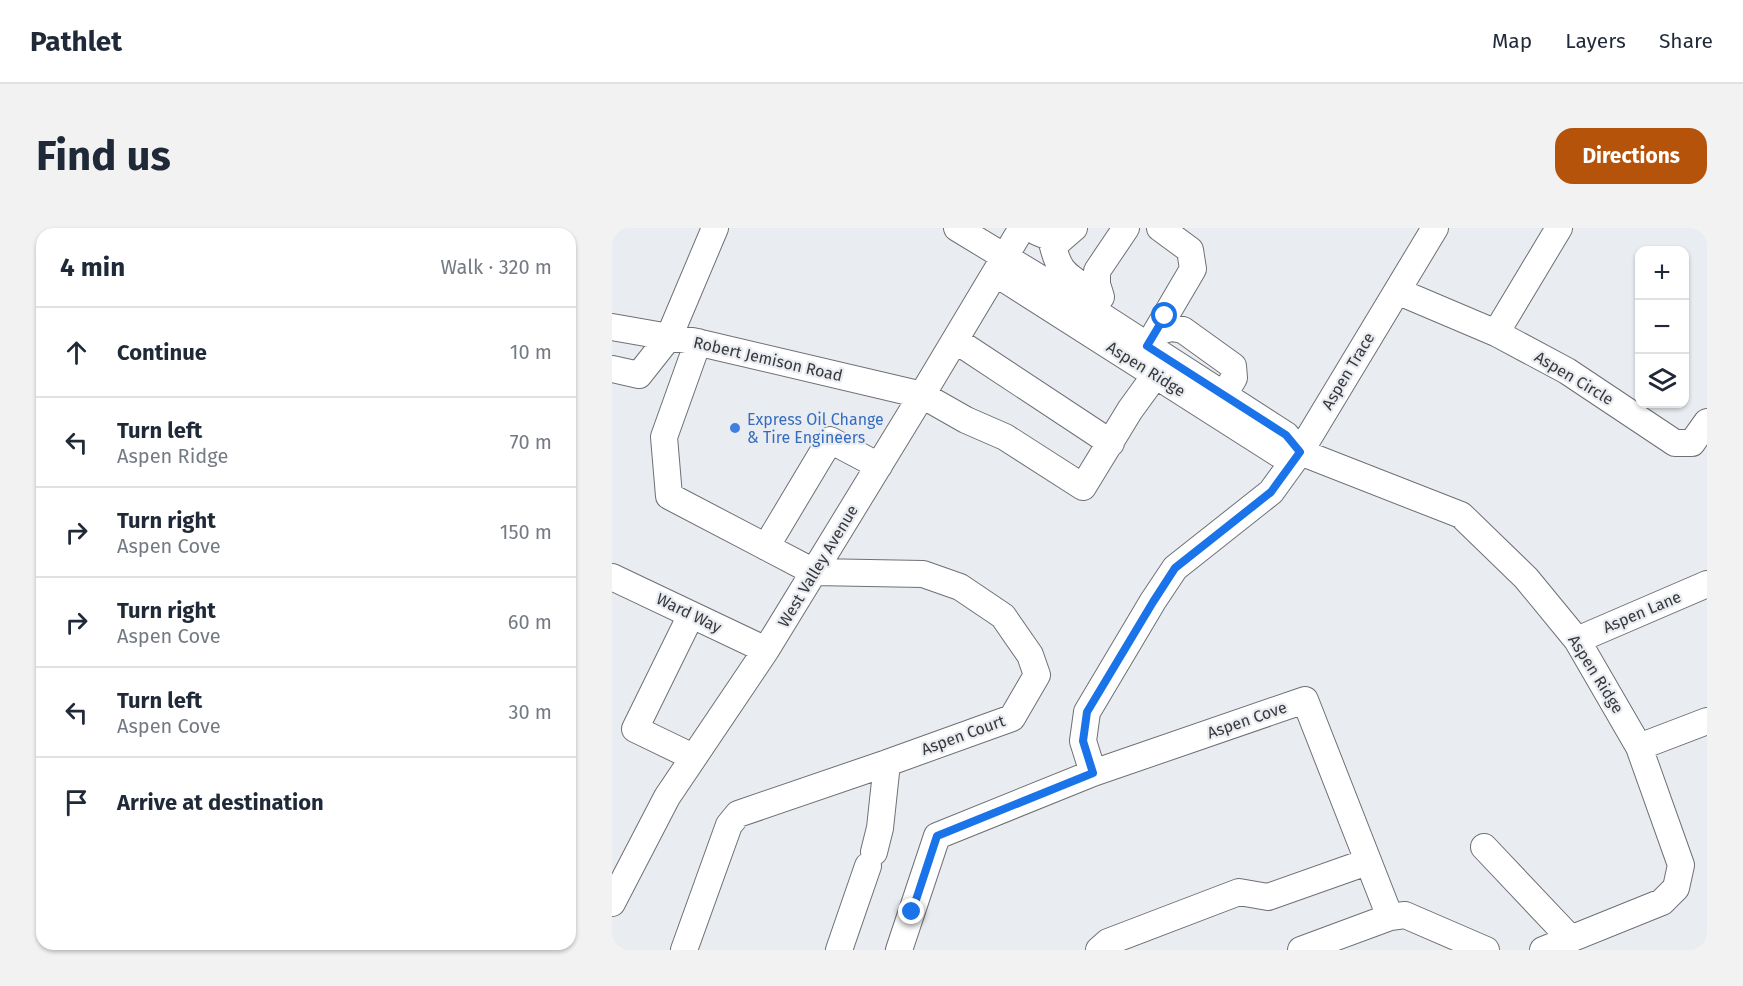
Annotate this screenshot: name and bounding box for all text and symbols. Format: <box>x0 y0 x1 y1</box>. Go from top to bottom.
text: Pathlet <box>30 25 122 58</box>
text: Map <box>1492 28 1532 54</box>
text: Layers <box>1565 28 1626 54</box>
text: Share <box>1659 28 1713 54</box>
button: Directions <box>1555 128 1707 184</box>
text: Find us <box>36 131 171 181</box>
map controls <box>1635 246 1689 408</box>
button: + <box>1635 246 1689 300</box>
text: 4 min <box>60 252 125 283</box>
text: Walk · 320 m <box>441 255 552 279</box>
button: − <box>1635 300 1689 354</box>
route start <box>1151 302 1177 328</box>
street label: Aspen Trace <box>1318 329 1378 413</box>
street label: Robert Jemison Road <box>692 333 844 385</box>
icon: ahead <box>60 336 93 369</box>
street label: Aspen Ridge <box>1103 337 1189 401</box>
text: Continue <box>117 339 207 366</box>
text: 10 m <box>510 340 552 364</box>
street label: Aspen Circle <box>1531 347 1617 409</box>
button: layers <box>1635 354 1689 408</box>
place label: Express Oil Change & Tire Engineers <box>747 410 884 447</box>
text: Turn left <box>117 417 202 444</box>
marker: Express Oil Change & Tire Engineers <box>728 421 742 435</box>
icon: left <box>60 426 93 459</box>
text: 70 m <box>510 430 552 454</box>
text: Aspen Ridge <box>117 444 228 468</box>
street label: West Valley Avenue <box>774 501 862 631</box>
text: Turn right <box>117 507 216 534</box>
icon: right <box>60 516 93 549</box>
text: 150 m <box>500 520 552 544</box>
text: Aspen Cove <box>117 534 221 558</box>
street label: Aspen Lane <box>1600 587 1684 637</box>
street label: Ward Way <box>653 589 725 637</box>
text: Turn right <box>117 597 216 624</box>
icon: right <box>60 606 93 639</box>
text: 60 m <box>508 610 552 634</box>
text: Aspen Cove <box>117 624 221 648</box>
street label: Aspen Ridge <box>1564 631 1628 717</box>
text: Turn left <box>117 687 202 714</box>
icon: left <box>60 696 93 729</box>
street label: Aspen Cove <box>1205 698 1289 742</box>
text: 30 m <box>508 700 552 724</box>
street label: Aspen Court <box>919 711 1008 759</box>
text: Aspen Cove <box>117 714 221 738</box>
icon: arrive <box>60 786 93 819</box>
text: Arrive at destination <box>117 789 324 816</box>
route end <box>898 898 924 924</box>

